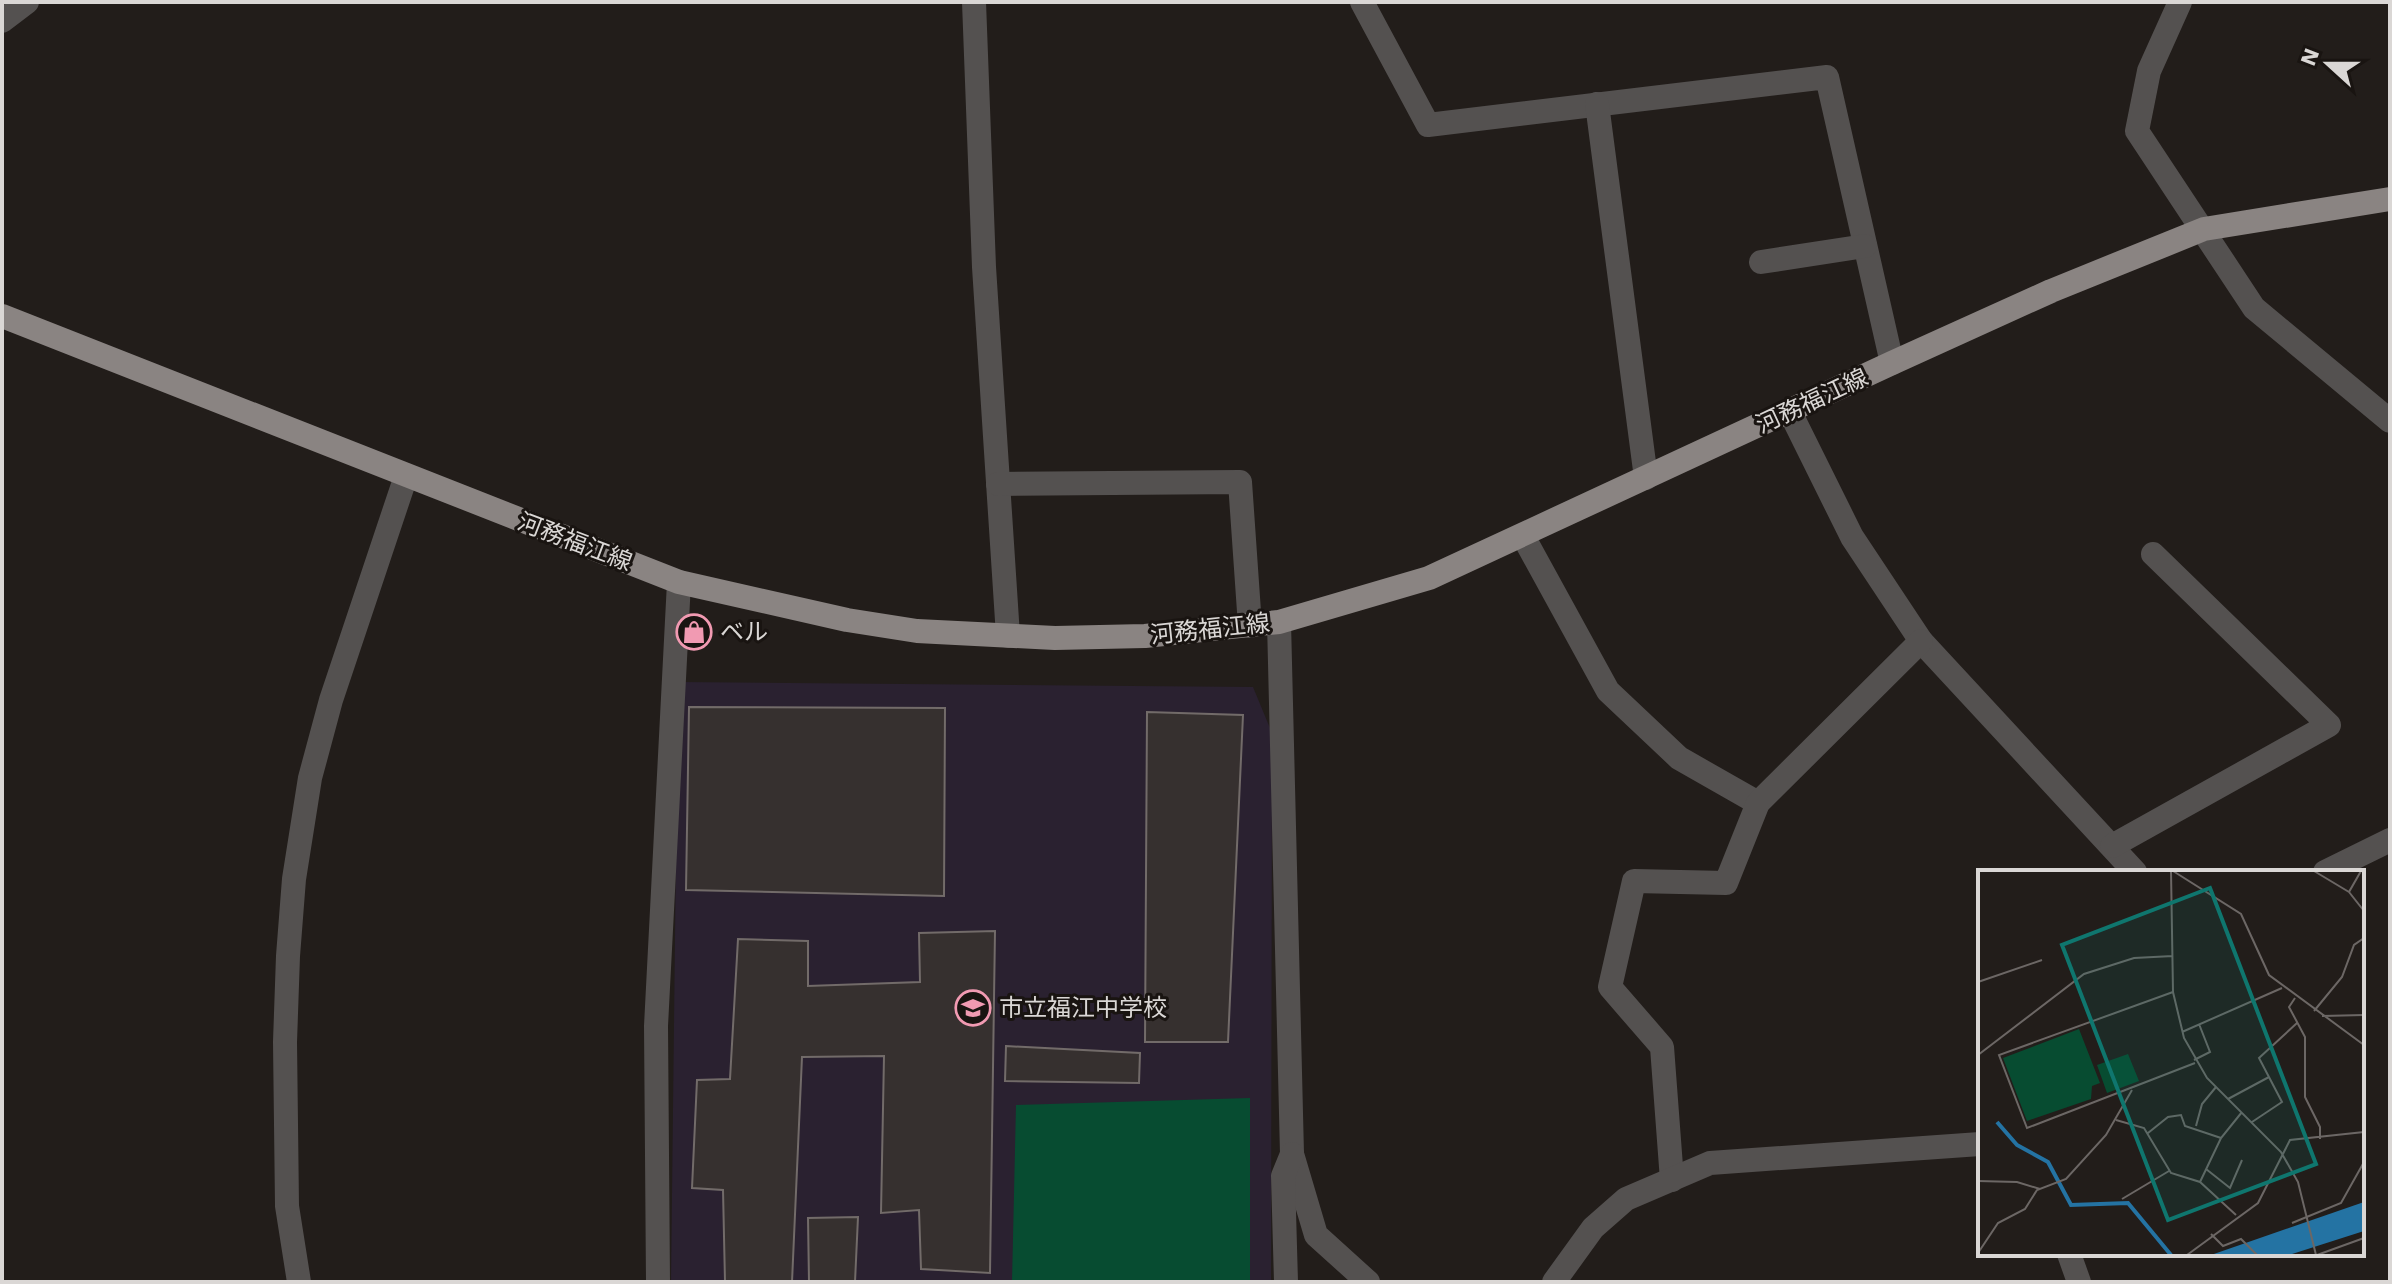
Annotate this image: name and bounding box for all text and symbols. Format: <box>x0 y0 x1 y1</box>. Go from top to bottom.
north arrow <box>2288 24 2368 104</box>
text: N <box>2295 45 2324 69</box>
street label: 河務福江線 <box>1752 363 1872 439</box>
street label: 河務福江線 <box>514 507 636 577</box>
street label: 河務福江線 <box>1149 609 1271 649</box>
shop icon: ベル <box>675 613 713 651</box>
place label: ベル <box>720 618 768 646</box>
inset map <box>1978 870 2364 1256</box>
school or university icon: 市立福江中学校 <box>954 989 992 1027</box>
place label: 市立福江中学校 <box>999 994 1167 1022</box>

